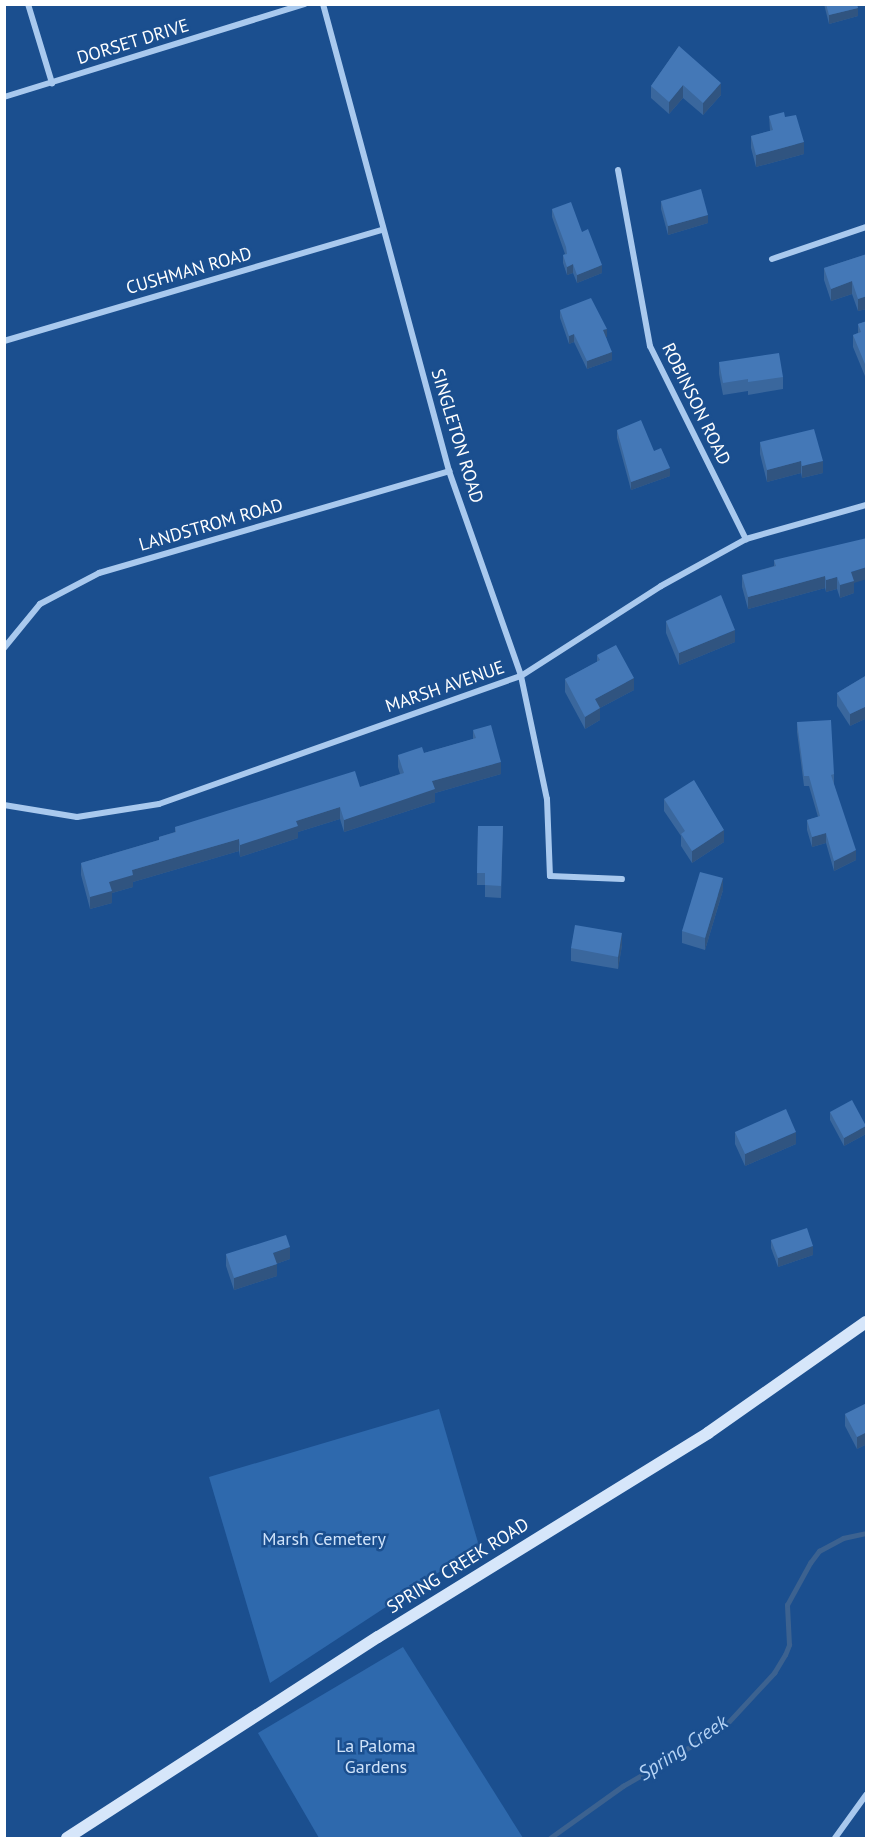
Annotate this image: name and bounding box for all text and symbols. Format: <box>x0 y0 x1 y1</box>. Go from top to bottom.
street label: DORSET DRIVE <box>74 15 192 69</box>
street label: CUSHMAN ROAD <box>124 243 254 299</box>
street label: ROBINSON ROAD <box>657 340 735 468</box>
street label: SINGLETON ROAD <box>426 366 488 506</box>
street label: LANDSTROM ROAD <box>137 494 285 556</box>
street label: MARSH AVENUE <box>382 656 508 718</box>
street label: SPRING CREEK ROAD <box>383 1513 533 1619</box>
park label: Marsh Cemetery <box>262 1528 386 1550</box>
water label: Spring Creek <box>634 1710 732 1786</box>
park label: La Paloma Gardens <box>336 1736 416 1778</box>

